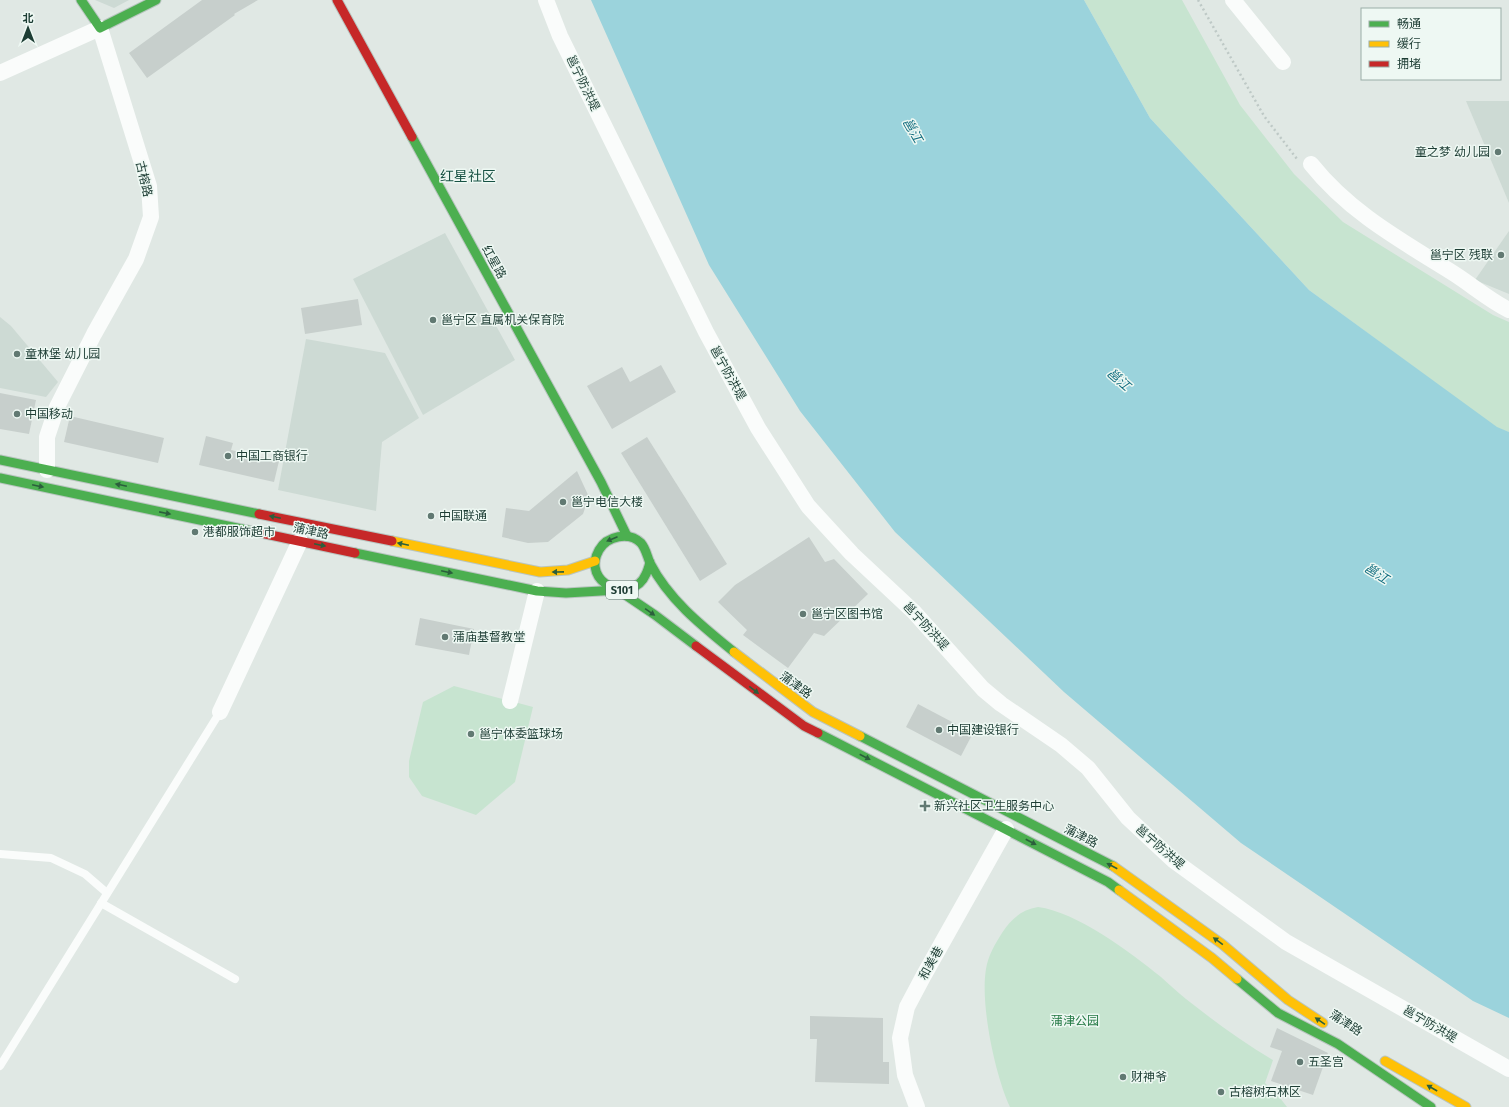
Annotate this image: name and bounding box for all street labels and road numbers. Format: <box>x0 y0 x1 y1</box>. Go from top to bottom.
street label: 邕宁防洪堤 <box>564 53 602 113</box>
street label: 古榕路 <box>133 160 155 198</box>
street label: 红星路 <box>479 243 509 281</box>
street label: 邕宁防洪堤 <box>707 343 749 403</box>
street label: 蒲津路 <box>292 520 330 542</box>
road number: S101 <box>606 581 638 599</box>
street label: 邕宁防洪堤 <box>900 599 952 653</box>
street label: 蒲津路 <box>777 669 815 701</box>
street label: 蒲津路 <box>1062 822 1100 850</box>
street label: 邕宁防洪堤 <box>1133 822 1187 872</box>
street label: 和美巷 <box>916 944 946 982</box>
street label: 邕宁防洪堤 <box>1401 1003 1459 1045</box>
street label: 蒲津路 <box>1327 1007 1365 1039</box>

